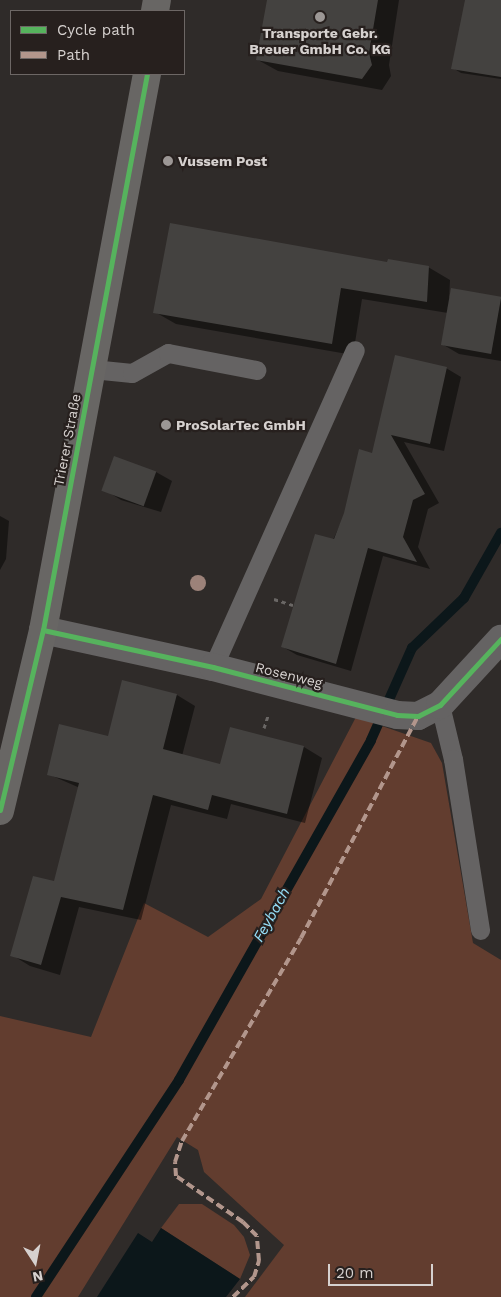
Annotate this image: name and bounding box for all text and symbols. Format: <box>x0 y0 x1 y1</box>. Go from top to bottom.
legend <box>10 10 185 75</box>
marker: Transporte Gebr. Breuer GmbH Co. KG <box>314 11 326 23</box>
text: Cycle path <box>57 21 135 39</box>
place label: Transporte Gebr. Breuer GmbH Co. KG <box>249 25 391 58</box>
text: Path <box>57 46 90 64</box>
place label: Vussem Post <box>178 153 267 169</box>
marker: Vussem Post <box>162 155 174 167</box>
street label: Trierer Straße <box>50 392 84 488</box>
place label: ProSolarTec GmbH <box>176 417 306 433</box>
marker: ProSolarTec GmbH <box>160 419 172 431</box>
street label: Rosenweg <box>254 659 324 691</box>
water label: Feybach <box>250 885 294 945</box>
north arrow <box>10 1237 60 1287</box>
scale bar <box>331 1254 436 1286</box>
text: 20 m <box>336 1264 374 1282</box>
text: N <box>31 1268 44 1286</box>

